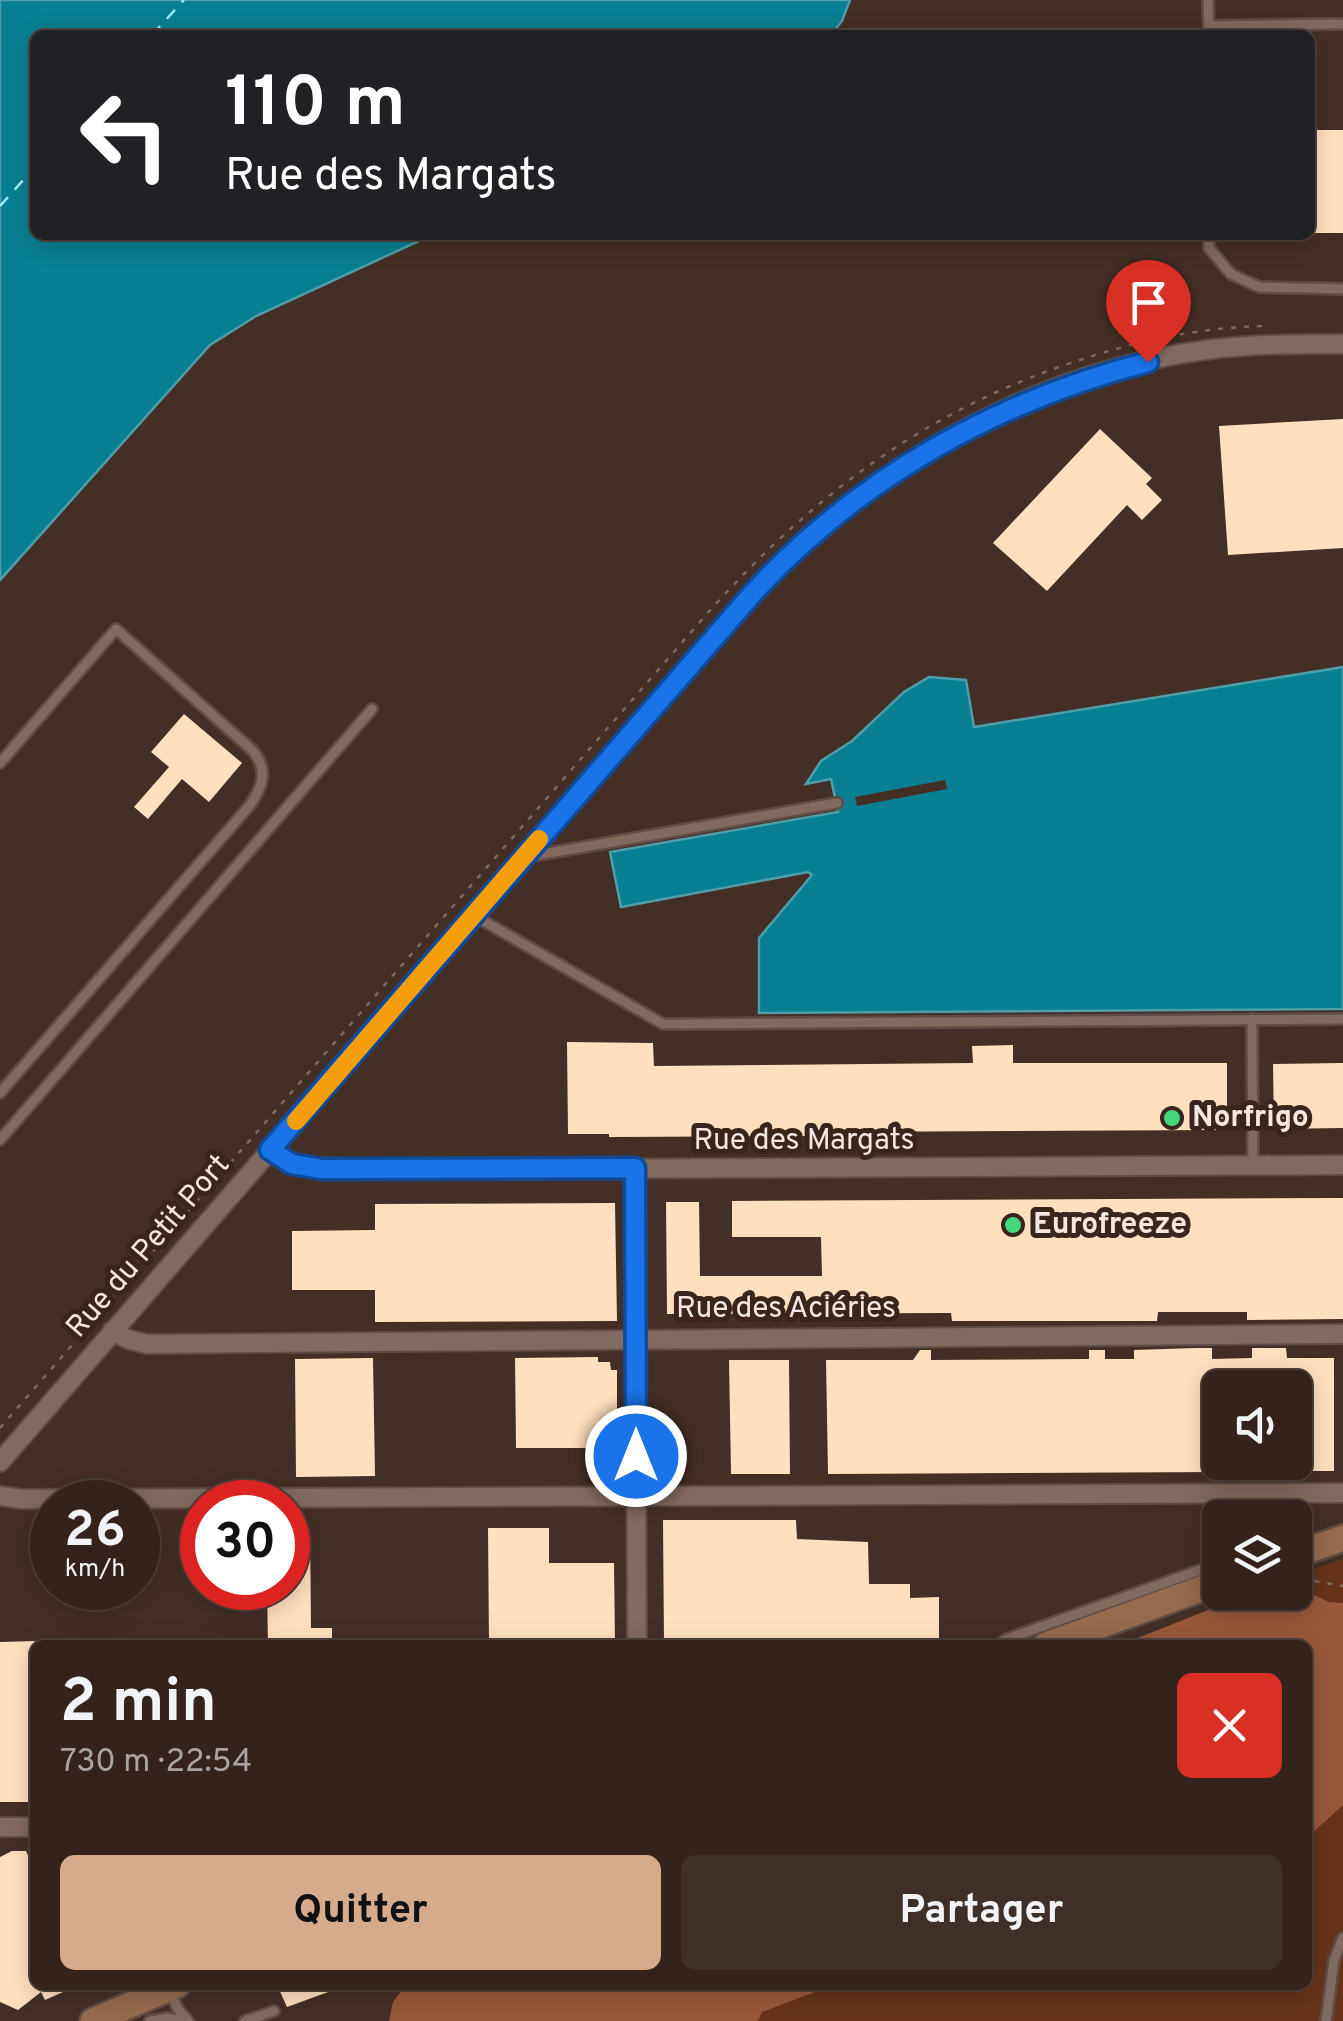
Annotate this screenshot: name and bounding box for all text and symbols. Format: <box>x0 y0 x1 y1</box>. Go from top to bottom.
text: 110 m <box>225 62 406 151</box>
icon: left <box>60 70 190 200</box>
text: Rue des Margats <box>225 149 557 206</box>
pin <box>1106 260 1191 363</box>
icon: arrive <box>1121 275 1176 330</box>
place label: Norfrigo <box>1192 1100 1309 1137</box>
marker: Norfrigo <box>1161 1107 1183 1129</box>
street label: Rue des Margats <box>693 1123 915 1160</box>
street label: Rue du Petit Port <box>59 1148 239 1346</box>
place label: Eurofreeze <box>1033 1207 1187 1244</box>
marker: Eurofreeze <box>1002 1214 1024 1236</box>
street label: Rue des Aciéries <box>676 1291 896 1328</box>
map controls <box>1202 1370 1312 1610</box>
button: sound <box>1202 1370 1312 1480</box>
position arrow <box>584 1404 688 1508</box>
speed limit sign: 30 <box>180 1480 310 1610</box>
button: layers <box>1202 1500 1312 1610</box>
text: 26 <box>64 1501 126 1564</box>
text: km/h <box>65 1554 125 1586</box>
text: 2 min <box>60 1667 217 1743</box>
button: close <box>1177 1673 1282 1778</box>
text: 730 m · 22:54 <box>60 1743 252 1783</box>
button: Quitter <box>60 1855 661 1970</box>
button: Partager <box>681 1855 1282 1970</box>

